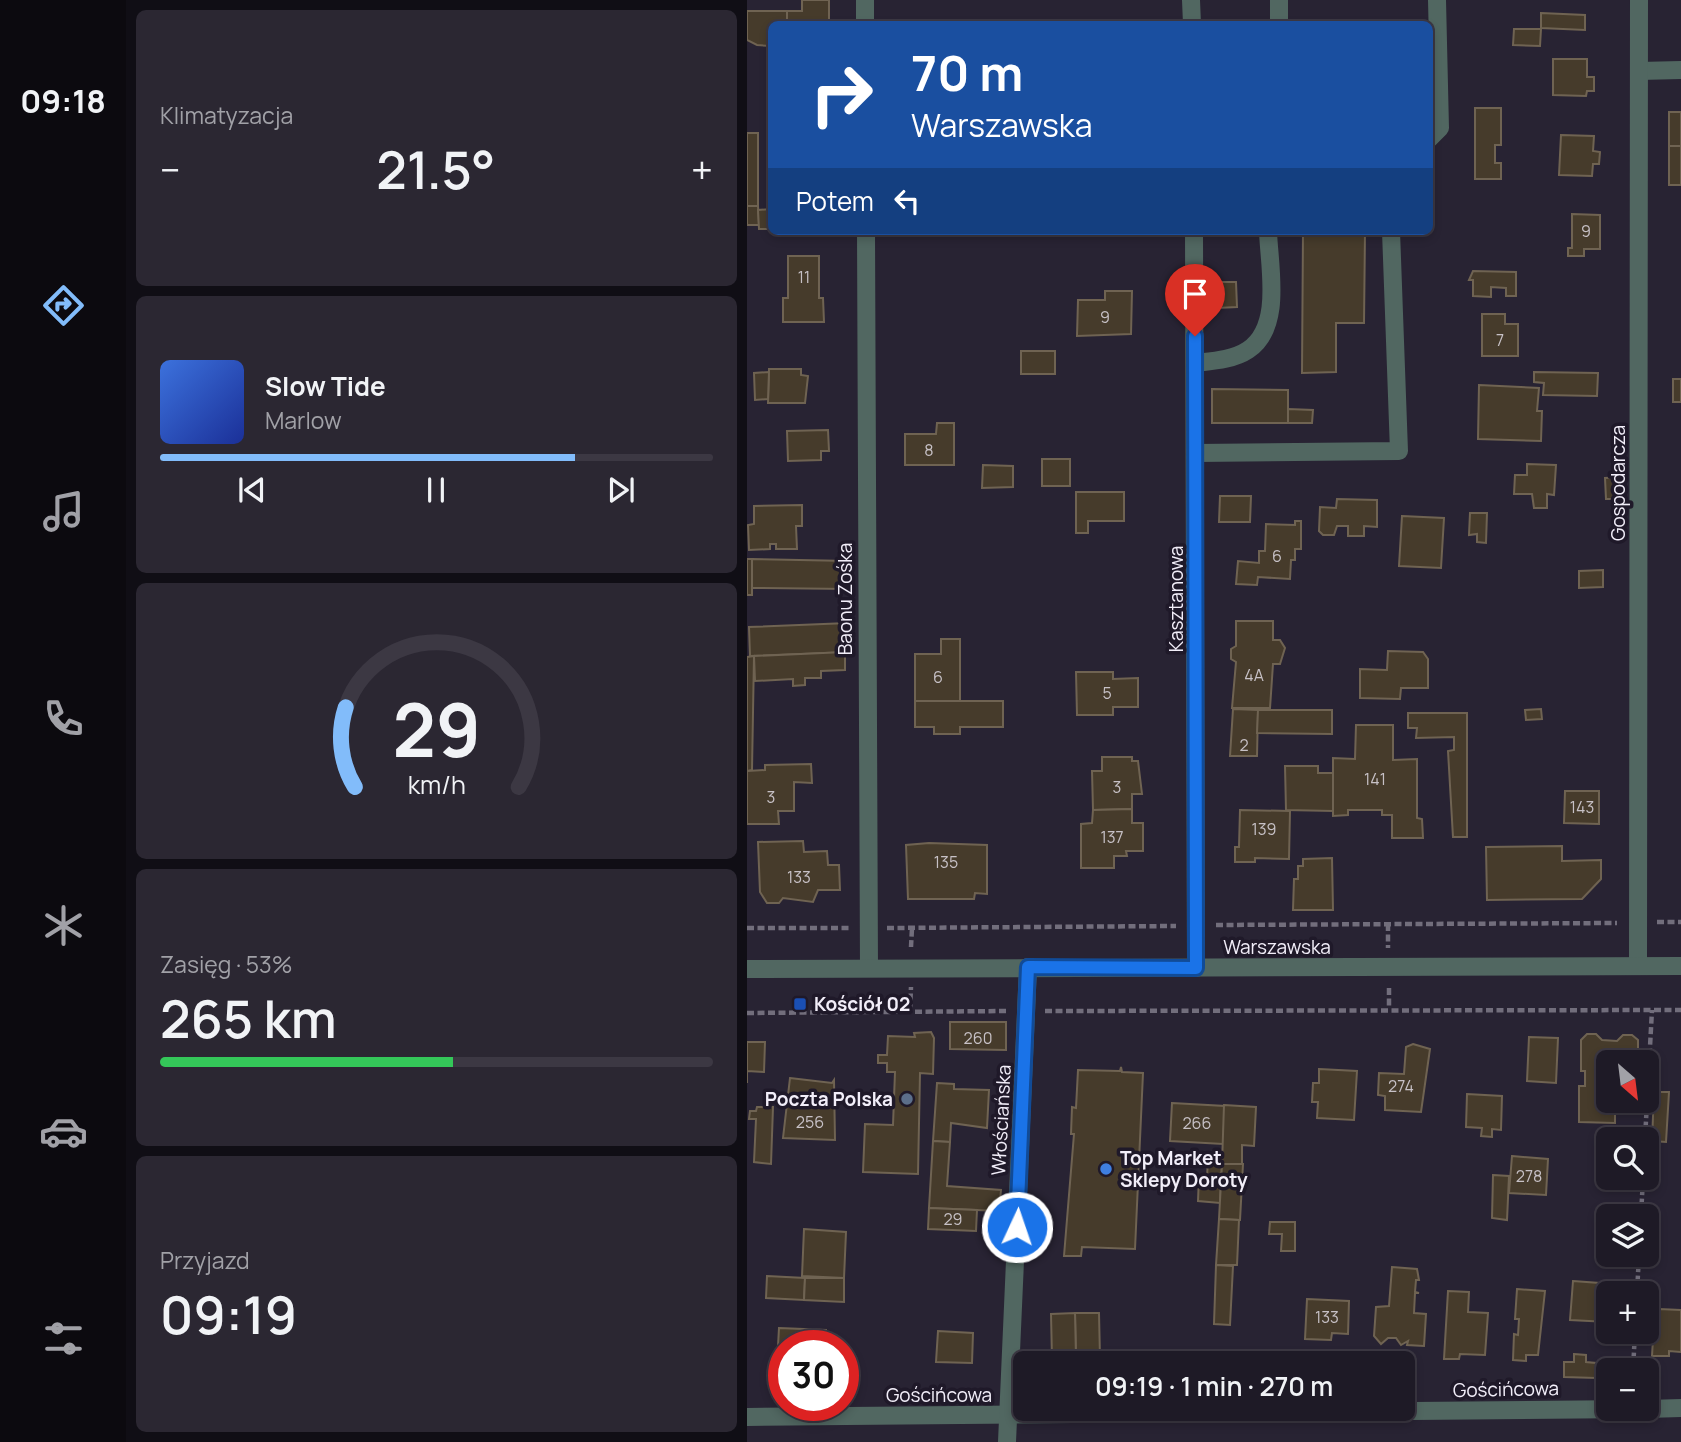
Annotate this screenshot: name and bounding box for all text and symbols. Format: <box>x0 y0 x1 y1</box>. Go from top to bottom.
text: 70 m <box>911 39 1023 106</box>
icon: right <box>796 49 887 140</box>
text: 09:18 <box>20 79 106 123</box>
text: Klimatyzacja <box>160 99 293 131</box>
text: Warszawska <box>911 103 1092 147</box>
text: 21.5° <box>376 134 495 205</box>
text: − <box>160 143 181 195</box>
text: + <box>691 143 713 195</box>
icon: left <box>888 182 926 220</box>
text: Potem <box>796 183 874 219</box>
house number: 9 <box>1581 220 1591 242</box>
pin <box>1165 264 1225 336</box>
house number: 11 <box>798 266 810 288</box>
icon: arrive <box>1176 275 1214 313</box>
icon: directions <box>39 281 88 330</box>
house number: 9 <box>1100 306 1110 328</box>
house number: 7 <box>1496 329 1504 351</box>
text: Slow Tide <box>265 368 386 404</box>
text: Marlow <box>265 404 342 436</box>
street label: Gospodarcza <box>1605 425 1631 541</box>
house number: 8 <box>924 439 934 461</box>
icon: previous <box>233 471 271 509</box>
icon: pause <box>417 471 455 509</box>
icon: next <box>602 471 640 509</box>
icon: music <box>39 487 88 536</box>
street label: Baonu Zośka <box>832 543 858 655</box>
house number: 6 <box>1272 545 1282 567</box>
street label: Kasztanowa <box>1163 546 1189 652</box>
house number: 4A <box>1244 664 1264 686</box>
house number: 6 <box>933 666 943 688</box>
text: 29 <box>392 679 481 779</box>
house number: 5 <box>1102 682 1112 704</box>
icon: phone <box>39 694 88 743</box>
house number: 2 <box>1239 734 1249 756</box>
text: km/h <box>407 767 466 802</box>
house number: 141 <box>1364 768 1386 790</box>
house number: 3 <box>1113 776 1121 798</box>
house number: 3 <box>767 786 775 808</box>
house number: 143 <box>1570 796 1594 818</box>
house number: 139 <box>1251 818 1277 840</box>
house number: 137 <box>1100 826 1124 848</box>
house number: 135 <box>934 851 958 873</box>
house number: 133 <box>787 866 811 888</box>
icon: climate <box>39 901 88 950</box>
street label: Warszawska <box>1223 934 1331 960</box>
text: Zasięg · 53% <box>160 948 293 980</box>
text: 265 km <box>160 983 337 1054</box>
place label: Kościół 02 <box>814 991 910 1017</box>
marker: Kościół 02 <box>792 996 808 1012</box>
house number: 260 <box>964 1027 992 1049</box>
north arrow <box>1596 1050 1659 1113</box>
map controls <box>1596 1050 1659 1421</box>
street label: Włościańska <box>985 1064 1017 1176</box>
house number: 274 <box>1388 1075 1414 1097</box>
place label: Poczta Polska <box>765 1086 893 1112</box>
marker: Poczta Polska <box>899 1091 915 1107</box>
icon: car <box>39 1107 88 1156</box>
house number: 256 <box>796 1111 824 1133</box>
house number: 266 <box>1183 1112 1211 1134</box>
button: search <box>1596 1127 1659 1190</box>
place label: Top Market Sklepy Doroty <box>1120 1145 1248 1193</box>
marker: Top Market Sklepy Doroty <box>1098 1161 1114 1177</box>
house number: 278 <box>1516 1165 1542 1187</box>
position arrow <box>980 1190 1054 1264</box>
button: layers <box>1596 1204 1659 1267</box>
house number: 29 <box>943 1208 963 1230</box>
text: Przyjazd <box>160 1244 250 1276</box>
text: 09:19 <box>160 1279 297 1350</box>
button: + <box>1596 1281 1659 1344</box>
house number: 133 <box>1315 1306 1339 1328</box>
icon: filters <box>39 1314 88 1363</box>
speed limit sign: 30 <box>768 1330 859 1421</box>
button: − <box>1596 1358 1659 1421</box>
text: 09:19 · 1 min · 270 m <box>1095 1368 1333 1404</box>
street label: Gościńcowa <box>1453 1375 1559 1403</box>
street label: Gościńcowa <box>886 1382 992 1408</box>

